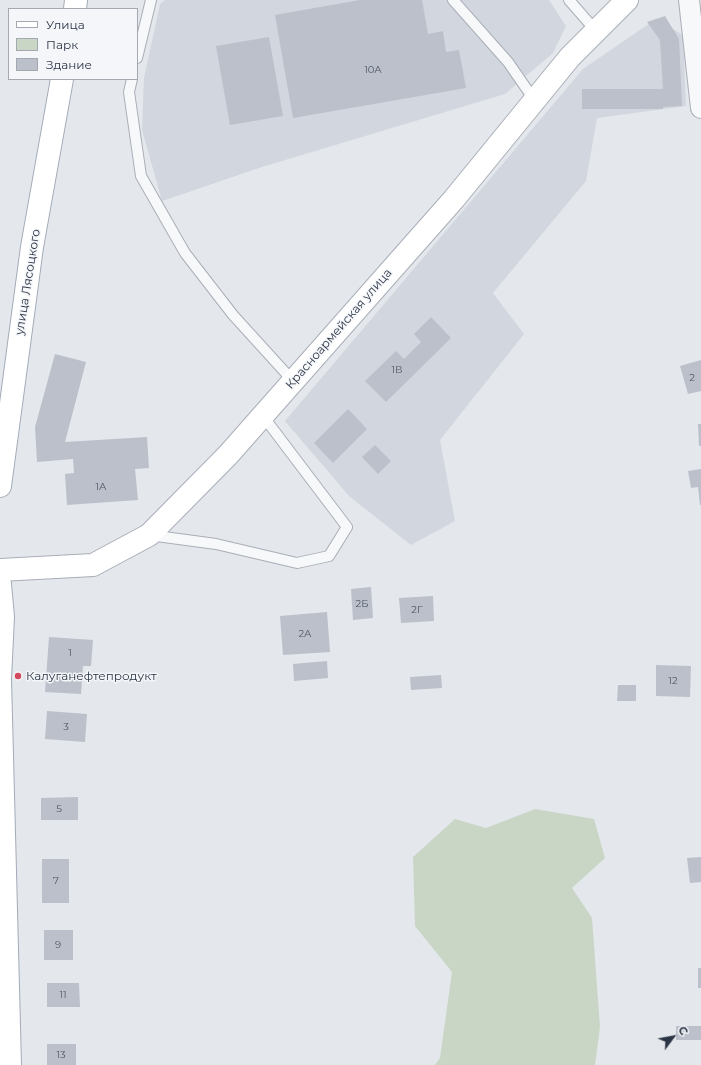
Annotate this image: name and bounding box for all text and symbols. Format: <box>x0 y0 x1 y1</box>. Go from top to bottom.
legend <box>8 8 138 80</box>
text: Улица <box>46 17 85 32</box>
text: Парк <box>46 37 78 52</box>
text: Здание <box>46 57 92 72</box>
house number: 10А <box>364 64 382 76</box>
street label: улица Лясоцкого <box>13 228 43 336</box>
street label: Красноармейская улица <box>283 266 395 392</box>
house number: 1В <box>391 364 403 376</box>
house number: 2 <box>689 372 695 384</box>
house number: 1А <box>95 481 107 493</box>
house number: 2Б <box>356 598 368 610</box>
house number: 2Г <box>411 604 423 616</box>
house number: 2А <box>298 628 312 640</box>
house number: 1 <box>68 647 72 659</box>
place label: Калуганефтепродукт <box>26 669 157 683</box>
marker: Калуганефтепродукт <box>13 671 23 681</box>
house number: 12 <box>668 675 678 687</box>
house number: 3 <box>63 721 69 733</box>
house number: 5 <box>56 803 62 815</box>
house number: 7 <box>53 875 59 887</box>
house number: 9 <box>55 939 61 951</box>
house number: 11 <box>59 989 67 1001</box>
north arrow <box>653 1017 693 1057</box>
text: С <box>675 1024 691 1038</box>
house number: 13 <box>56 1049 66 1061</box>

